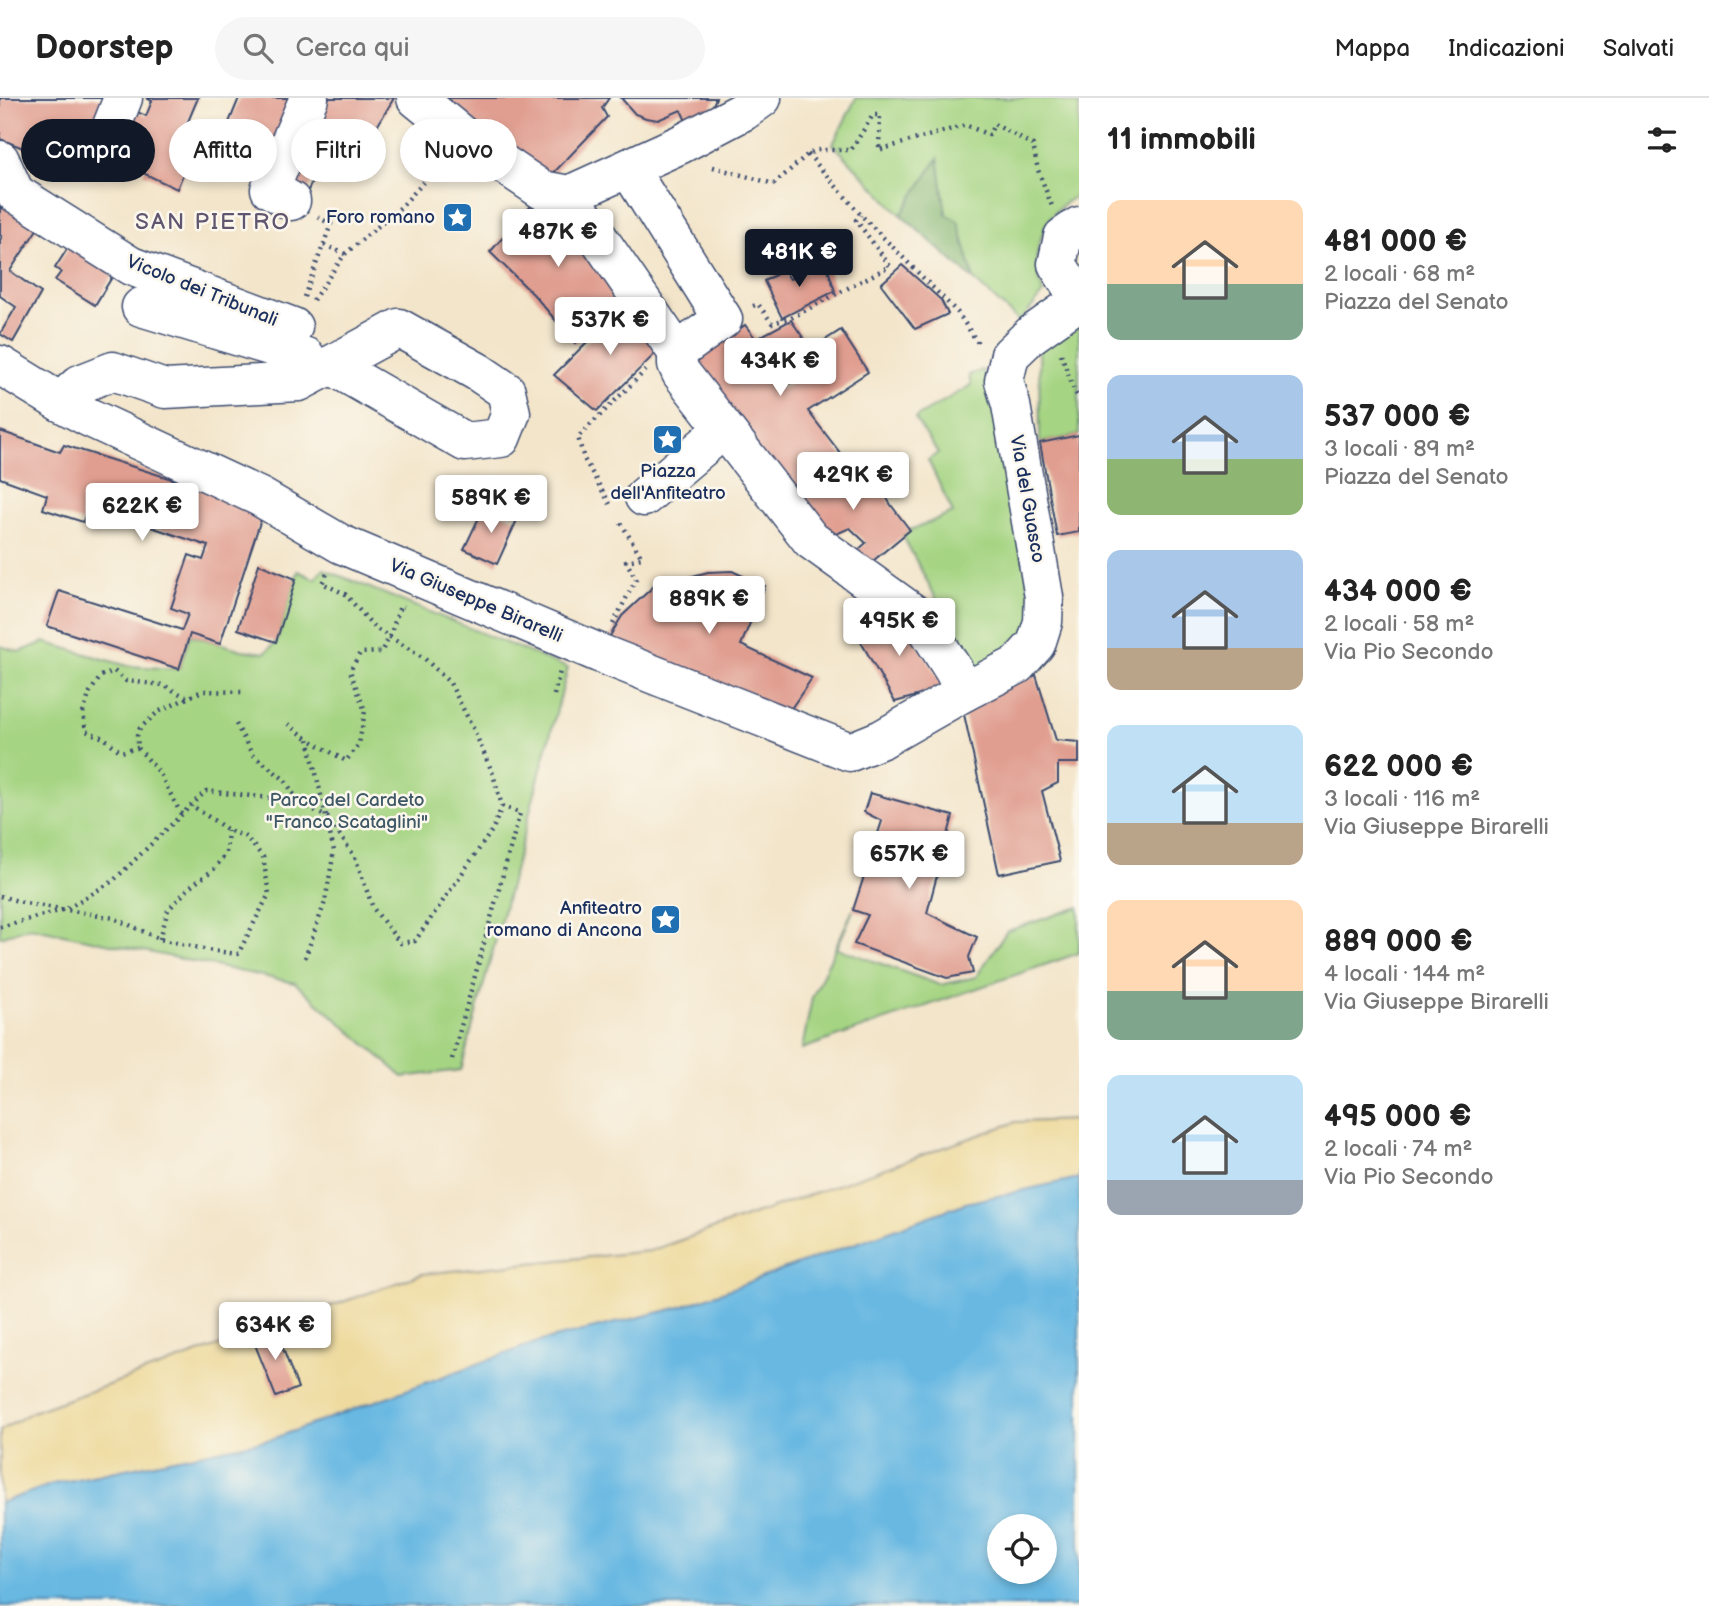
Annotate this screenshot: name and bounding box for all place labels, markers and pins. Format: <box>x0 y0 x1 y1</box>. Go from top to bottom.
place icon: Foro romano <box>441 200 475 234</box>
place label: Foro romano <box>326 206 435 229</box>
pin: 487K € <box>501 209 615 269</box>
pin: 481K € <box>742 230 856 289</box>
pin: 537K € <box>553 298 667 357</box>
pin: 434K € <box>723 338 837 398</box>
place icon: Piazza dell'Anfiteatro <box>651 423 685 457</box>
pin: 429K € <box>796 452 910 512</box>
place label: Piazza dell'Anfiteatro <box>610 460 726 505</box>
pin: 589K € <box>434 476 548 535</box>
pin: 622K € <box>85 484 199 543</box>
pin: 889K € <box>652 576 766 636</box>
pin: 495K € <box>842 598 956 658</box>
pin: 657K € <box>852 832 966 891</box>
place label: Anfiteatro romano di Ancona <box>486 897 642 942</box>
place icon: Anfiteatro romano di Ancona <box>648 902 682 936</box>
pin: 634K € <box>218 1302 332 1362</box>

